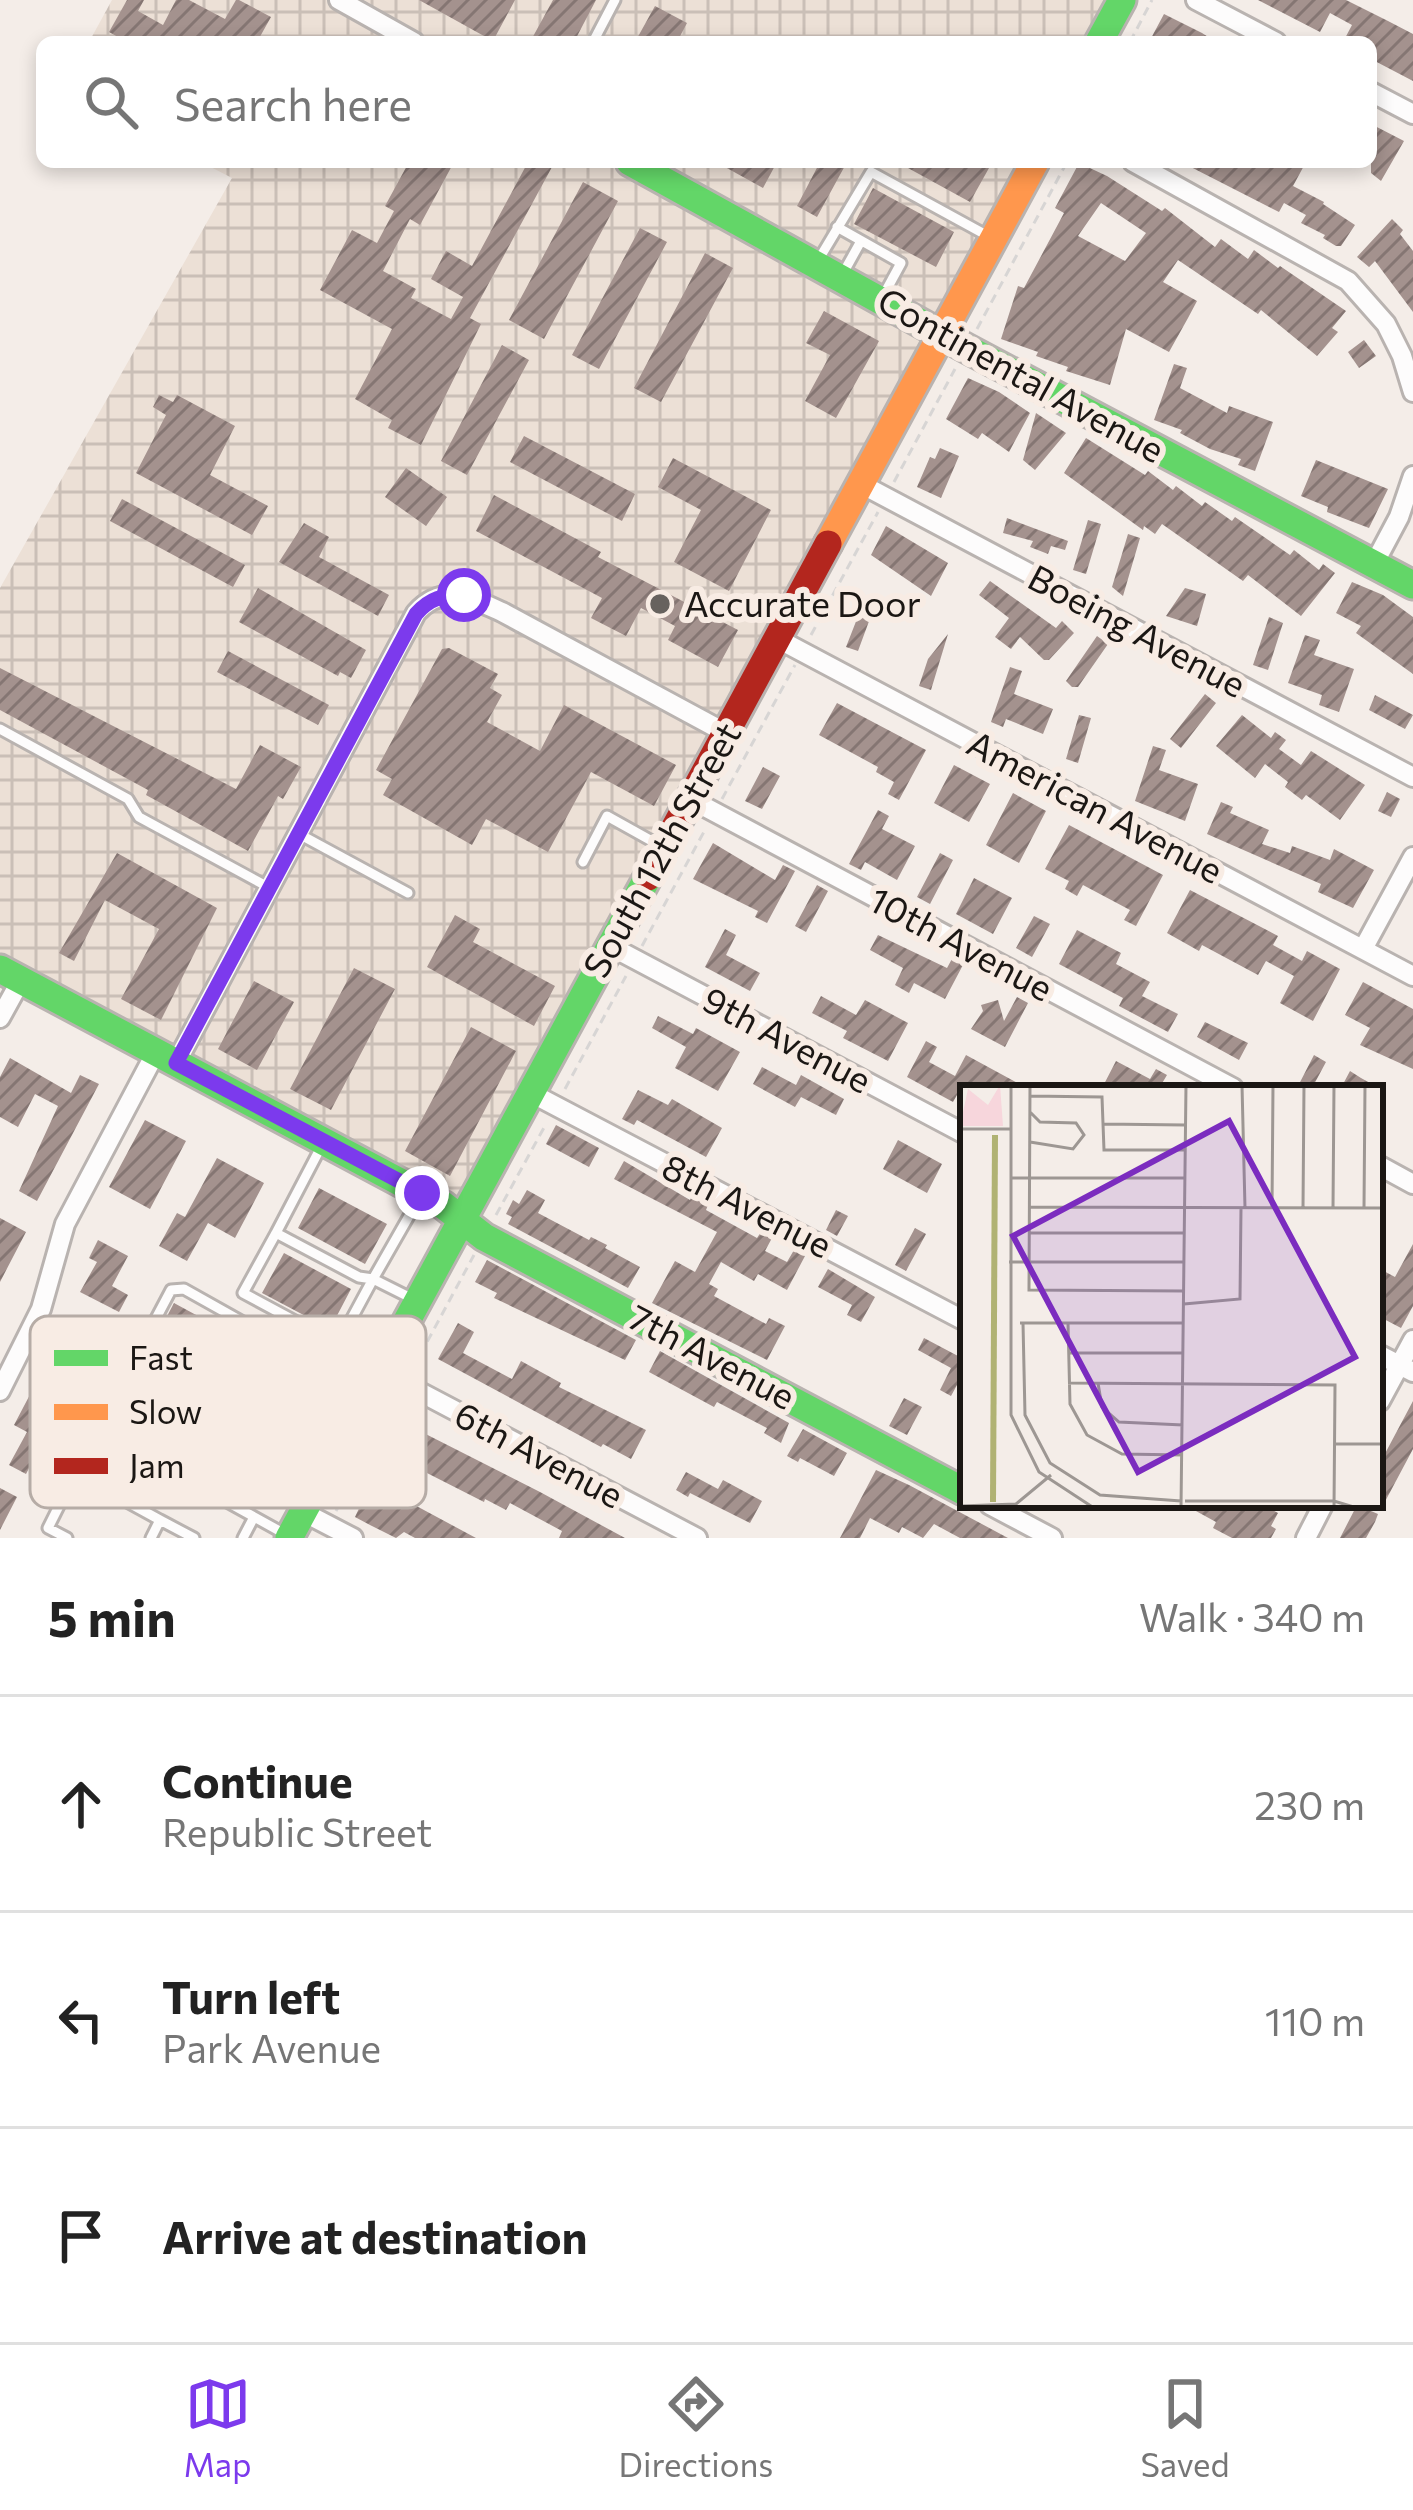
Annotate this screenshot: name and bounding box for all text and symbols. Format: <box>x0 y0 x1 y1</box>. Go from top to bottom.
search box <box>36 36 1377 168</box>
icon: search <box>78 69 144 135</box>
text: Search here <box>174 75 412 130</box>
street label: Continental Avenue <box>871 276 1173 470</box>
street label: Boeing Avenue <box>1022 553 1254 705</box>
route start <box>437 568 491 622</box>
place label: Accurate Door <box>684 580 921 624</box>
marker: Accurate Door <box>647 591 673 617</box>
street label: South 12th Street <box>572 714 748 984</box>
street label: American Avenue <box>961 719 1231 891</box>
street label: 10th Avenue <box>863 876 1061 1009</box>
street label: 9th Avenue <box>696 976 880 1101</box>
inset map <box>960 1085 1383 1508</box>
street label: 8th Avenue <box>656 1143 840 1266</box>
route end <box>395 1166 449 1220</box>
street label: 7th Avenue <box>623 1293 803 1417</box>
legend <box>30 1316 426 1508</box>
text: Fast <box>129 1336 193 1377</box>
text: Slow <box>129 1390 202 1431</box>
street label: 6th Avenue <box>448 1391 632 1516</box>
text: Jam <box>129 1444 185 1485</box>
text: 5 min <box>48 1585 176 1648</box>
text: Walk · 340 m <box>1139 1592 1365 1640</box>
text: Continue <box>162 1752 353 1807</box>
icon: ahead <box>48 1771 114 1837</box>
text: 230 m <box>1254 1780 1365 1828</box>
text: Republic Street <box>162 1807 432 1855</box>
text: Turn left <box>162 1968 340 2023</box>
icon: left <box>48 1987 114 2053</box>
text: 110 m <box>1265 1996 1365 2044</box>
text: Park Avenue <box>162 2023 381 2071</box>
icon: arrive <box>48 2203 114 2269</box>
text: Arrive at destination <box>162 2208 588 2263</box>
tab: Map <box>184 2371 252 2484</box>
tab: Directions <box>619 2371 773 2484</box>
tab: Saved <box>1140 2371 1229 2484</box>

